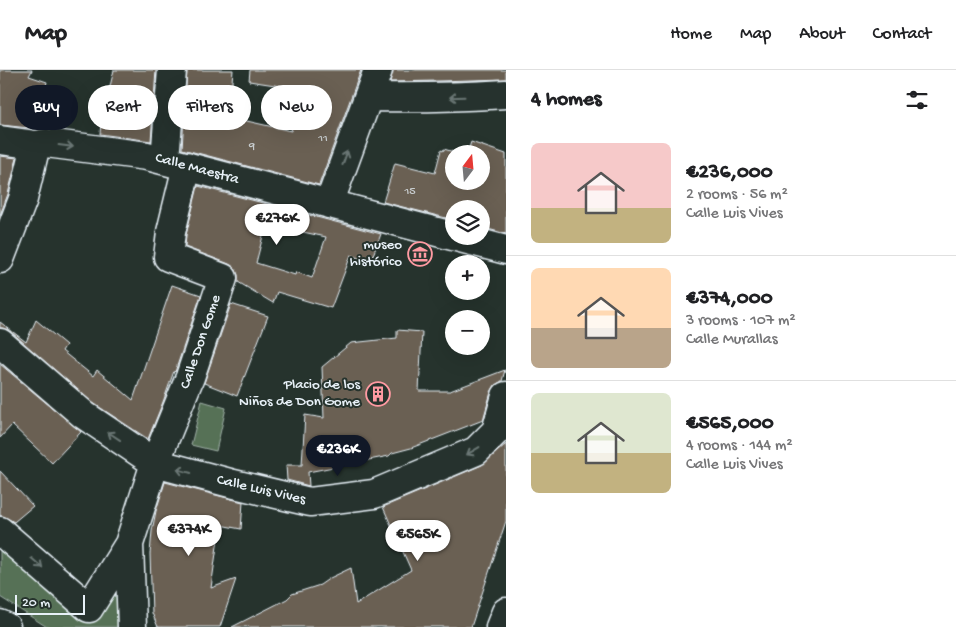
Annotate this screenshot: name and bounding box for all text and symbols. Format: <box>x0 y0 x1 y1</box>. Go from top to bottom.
text: Map <box>25 20 67 49</box>
text: Home <box>670 24 712 45</box>
text: Map <box>740 24 771 45</box>
text: About <box>799 24 845 45</box>
text: Contact <box>873 24 931 45</box>
chip: Buy <box>15 85 78 130</box>
chip: Rent <box>88 85 158 130</box>
chip: Filters <box>168 85 251 130</box>
chip: New <box>261 85 332 130</box>
icon: filters <box>903 86 931 114</box>
text: 4 homes <box>531 88 602 113</box>
one-way arrow <box>450 93 466 102</box>
house number: 11 <box>317 132 328 146</box>
house number: 9 <box>248 140 255 154</box>
one-way arrow <box>57 141 73 151</box>
north arrow <box>445 145 490 190</box>
map controls <box>445 145 490 355</box>
street label: Calle Maestra <box>153 149 242 189</box>
one-way arrow <box>341 151 350 166</box>
text: €236,000 <box>686 161 773 186</box>
icon: home <box>571 163 631 223</box>
house number: 15 <box>403 185 416 199</box>
text: 2 rooms · 56 m² <box>686 186 788 205</box>
button: layers <box>445 200 490 245</box>
pin: €276K <box>242 204 312 246</box>
text: Calle Luis Vives <box>686 205 783 224</box>
text: €276K <box>256 210 298 229</box>
place label: museo histórico <box>350 236 402 271</box>
museum icon: museo histórico <box>407 241 433 267</box>
button: + <box>445 255 490 300</box>
text: €374,000 <box>686 287 773 312</box>
icon: home <box>571 288 631 348</box>
street label: Calle Don Gome <box>176 292 226 391</box>
button: − <box>445 310 490 355</box>
text: 3 rooms · 107 m² <box>686 312 796 331</box>
text: Calle Murallas <box>686 331 778 350</box>
place label: Placio de los Niños de Don Gome <box>239 376 360 411</box>
building icon: Placio de los Niños de Don Gome <box>365 381 391 407</box>
text: €565,000 <box>686 412 774 437</box>
icon: home <box>571 413 631 473</box>
one-way arrow <box>108 430 122 440</box>
pin: €236K <box>303 434 373 477</box>
text: 4 rooms · 144 m² <box>686 437 793 456</box>
text: €236K <box>317 441 359 460</box>
one-way arrow <box>467 446 481 456</box>
text: Calle Luis Vives <box>686 456 783 475</box>
one-way arrow <box>177 466 193 475</box>
street label: Calle Luis Vives <box>215 471 308 509</box>
pin: €374K <box>154 514 224 557</box>
pin: €565K <box>383 520 453 562</box>
text: €374K <box>168 521 210 540</box>
text: €565K <box>396 526 440 545</box>
one-way arrow <box>30 557 43 568</box>
scale bar <box>15 592 85 615</box>
text: 20 m <box>22 595 50 612</box>

